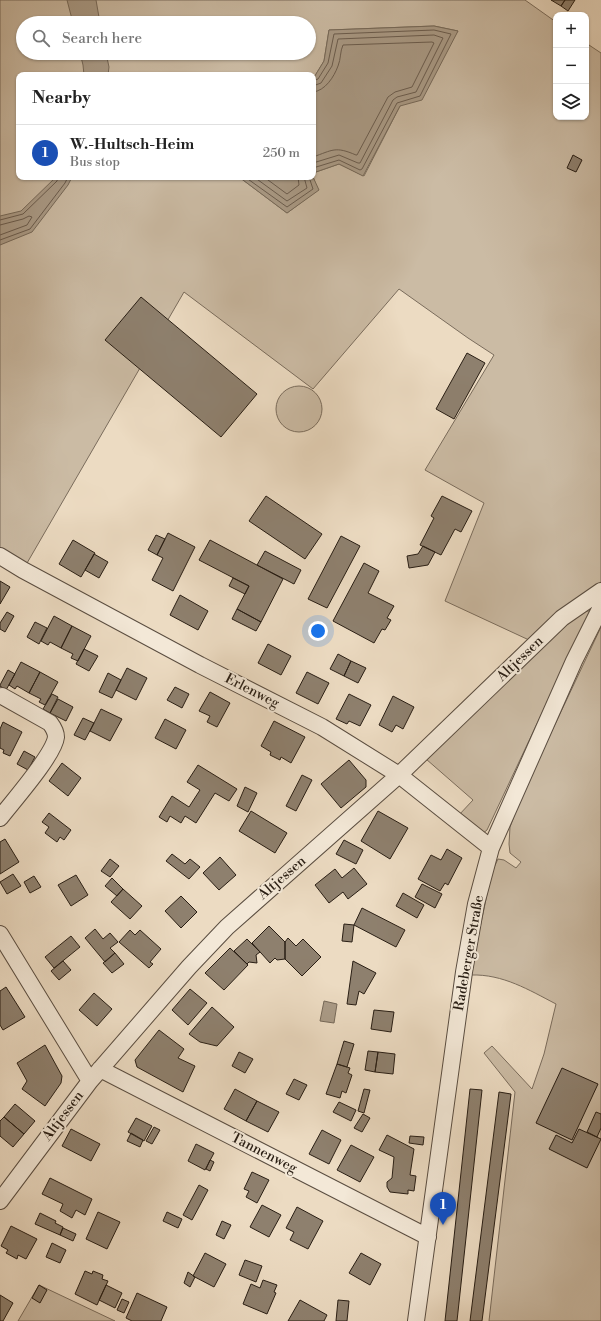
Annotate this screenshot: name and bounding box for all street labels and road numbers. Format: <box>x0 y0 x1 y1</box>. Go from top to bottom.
street label: Altjessen <box>492 632 548 686</box>
street label: Erlenweg <box>222 670 283 713</box>
street label: Altjessen <box>253 852 310 904</box>
street label: Radeberger Straße <box>450 894 488 1012</box>
street label: Altjessen <box>38 1087 88 1145</box>
street label: Tannenweg <box>228 1129 301 1178</box>

